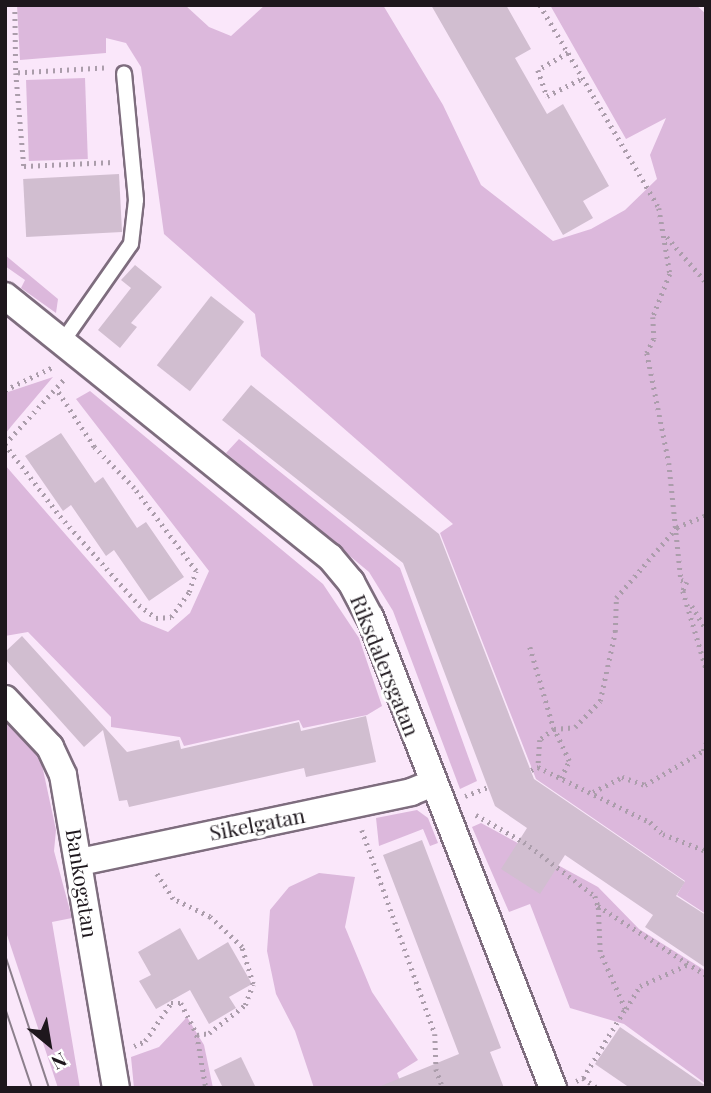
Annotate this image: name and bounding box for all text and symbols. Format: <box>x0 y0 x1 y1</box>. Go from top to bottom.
street label: Riksdalersgatan <box>346 591 426 739</box>
street label: Sikelgatan <box>207 801 307 845</box>
street label: Bankogatan <box>62 827 104 939</box>
north arrow <box>14 1009 84 1079</box>
text: N <box>47 1047 72 1077</box>

